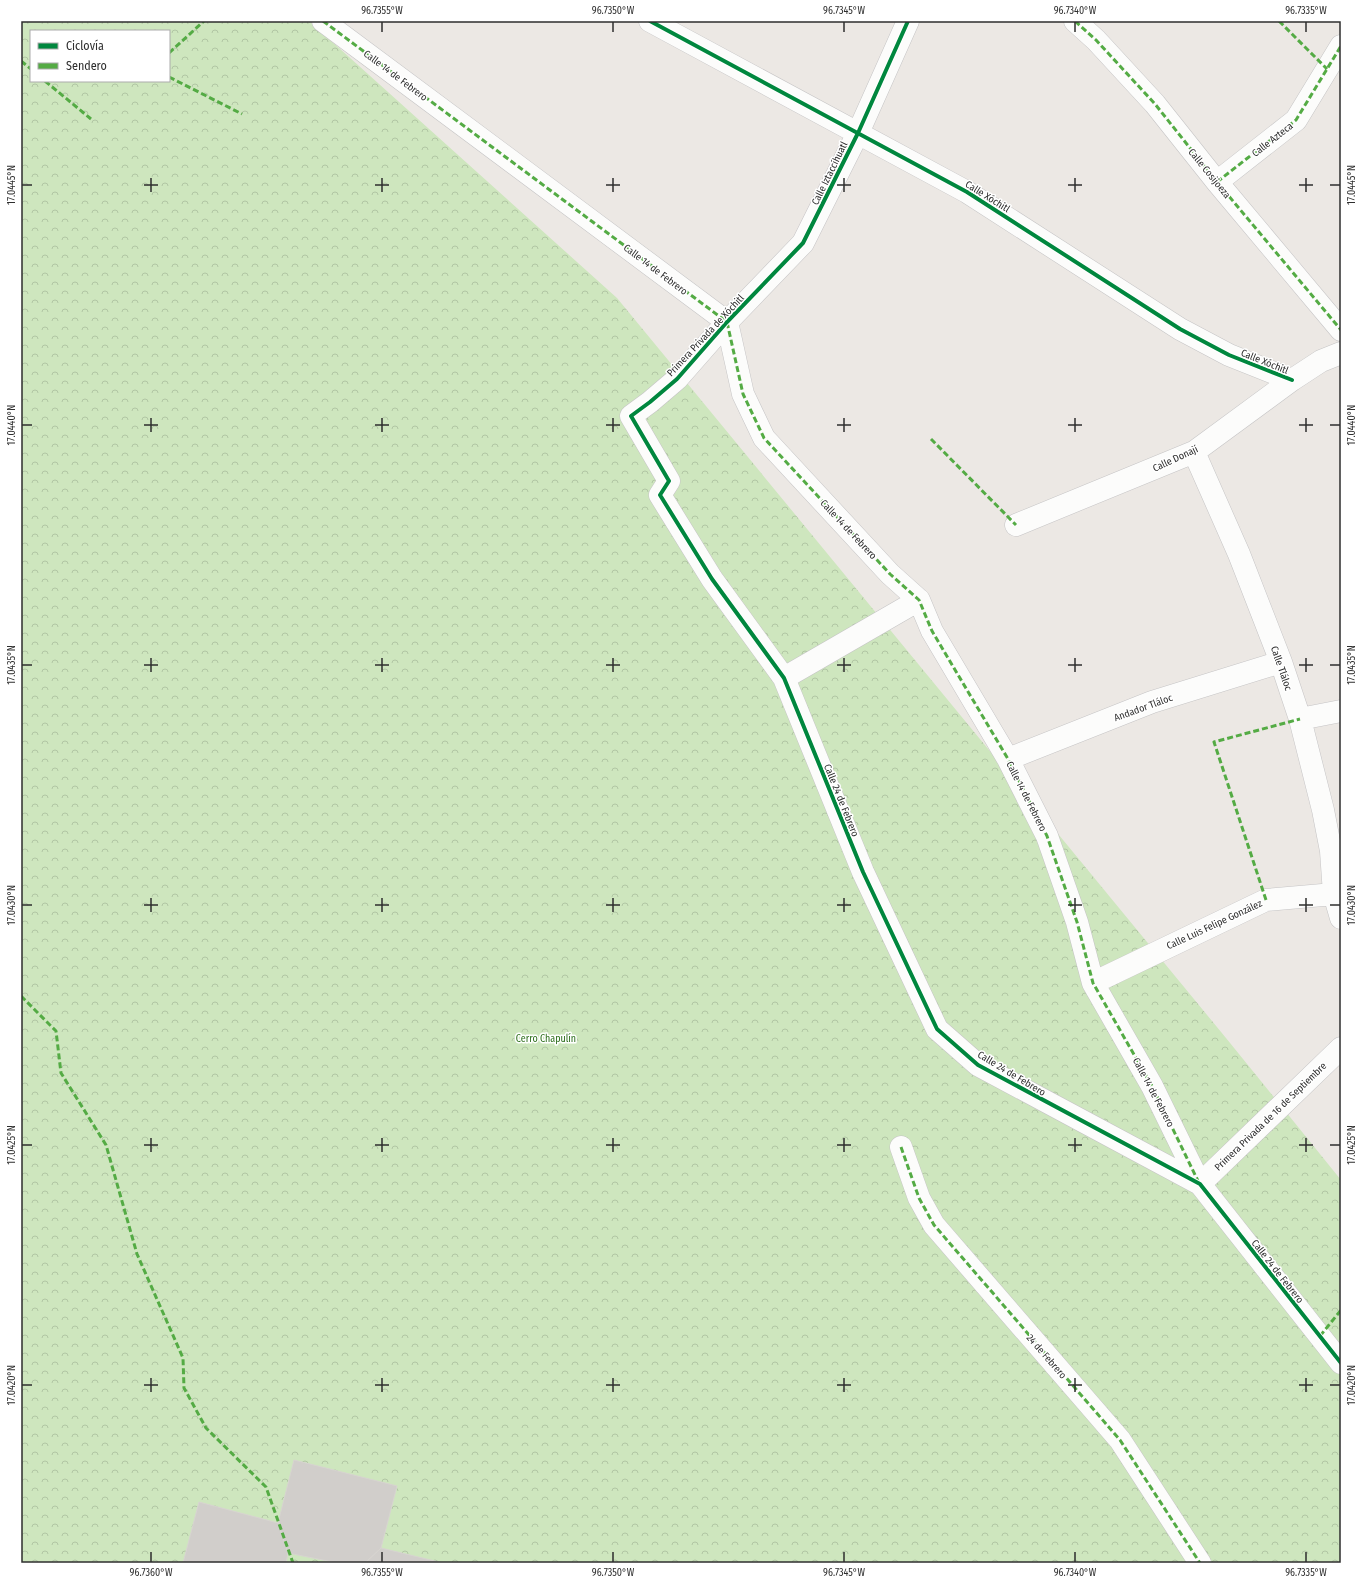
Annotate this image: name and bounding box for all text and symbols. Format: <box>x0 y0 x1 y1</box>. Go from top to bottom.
text: 96.7355°W <box>361 5 403 17</box>
text: 96.7350°W <box>592 5 635 17</box>
text: 96.7345°W <box>823 5 865 17</box>
text: 96.7340°W <box>1054 5 1097 17</box>
text: 96.7335°W <box>1285 5 1327 17</box>
legend <box>30 30 170 82</box>
text: Ciclovía <box>66 39 104 53</box>
street label: Calle 14 de Febrero <box>361 48 430 104</box>
text: Sendero <box>66 59 107 73</box>
street label: Calle Azteca <box>1250 120 1296 159</box>
street label: Calle Iztaccíhuatl <box>808 139 851 207</box>
street label: Calle Cosijoeza <box>1185 146 1233 201</box>
text: 17.0445°N <box>6 165 18 205</box>
text: 17.0445°N <box>1346 165 1358 205</box>
street label: Calle Xóchitl <box>963 178 1012 215</box>
street label: Calle 14 de Febrero <box>621 242 690 298</box>
street label: Primera Privada de Xóchitl <box>665 292 747 379</box>
street label: Calle Xóchitl <box>1239 347 1290 377</box>
text: 17.0440°N <box>6 405 18 445</box>
text: 17.0440°N <box>1346 405 1358 445</box>
street label: Calle Donají <box>1150 442 1200 475</box>
street label: Calle 14 de Febrero <box>818 497 879 562</box>
street label: Calle Tláloc <box>1268 644 1295 693</box>
text: 17.0435°N <box>6 645 18 685</box>
text: 17.0435°N <box>1346 645 1358 685</box>
street label: Andador Tláloc <box>1112 692 1175 724</box>
street label: Calle 14 de Febrero <box>1003 759 1049 833</box>
street label: Calle 24 de Febrero <box>821 762 861 838</box>
text: 17.0430°N <box>6 885 18 925</box>
text: 17.0430°N <box>1346 885 1358 925</box>
street label: Calle Luis Felipe González <box>1165 897 1264 952</box>
park label: Cerro Chapulín <box>516 1032 576 1045</box>
street label: Calle 24 de Febrero <box>975 1049 1048 1099</box>
street label: Calle 14 de Febrero <box>1130 1056 1176 1129</box>
street label: Primera Privada de 16 de Septiembre <box>1212 1060 1329 1173</box>
text: 17.0425°N <box>6 1125 18 1165</box>
text: 17.0425°N <box>1346 1125 1358 1165</box>
street label: Calle 24 de Febrero <box>1249 1237 1306 1306</box>
street label: 24 de Febrero <box>1024 1332 1069 1381</box>
text: 17.0420°N <box>6 1365 18 1405</box>
text: 17.0420°N <box>1346 1365 1358 1405</box>
text: 96.7360°W <box>130 1567 173 1579</box>
text: 96.7355°W <box>361 1567 403 1579</box>
text: 96.7350°W <box>592 1567 635 1579</box>
text: 96.7345°W <box>823 1567 865 1579</box>
text: 96.7340°W <box>1054 1567 1097 1579</box>
text: 96.7335°W <box>1285 1567 1327 1579</box>

